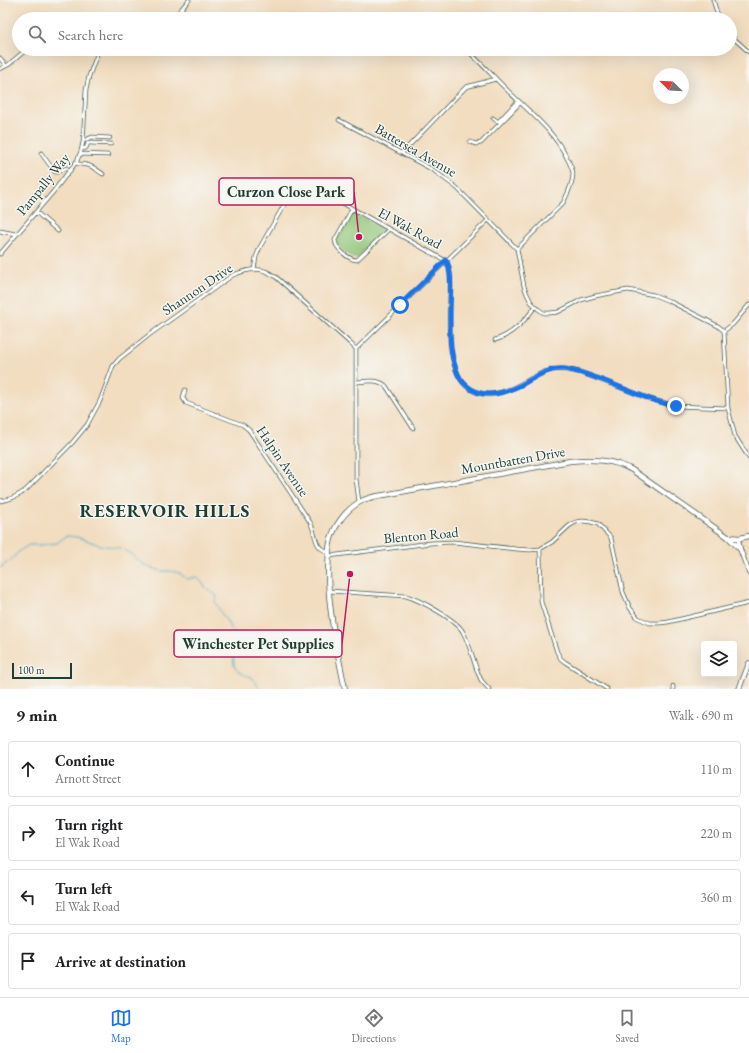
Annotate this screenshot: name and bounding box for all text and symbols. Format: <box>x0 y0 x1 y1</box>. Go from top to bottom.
search box <box>12 12 737 56</box>
icon: search <box>26 23 48 45</box>
text: Search here <box>58 25 123 44</box>
north arrow <box>653 68 689 104</box>
street label: Battersea Avenue <box>372 119 460 181</box>
street label: Pampally Way <box>12 149 74 219</box>
callout: Curzon Close Park <box>219 178 354 205</box>
text: Curzon Close Park <box>227 182 346 201</box>
street label: El Wak Road <box>375 203 446 253</box>
street label: Shannon Drive <box>158 259 236 319</box>
route start <box>391 296 409 314</box>
route end <box>667 397 685 415</box>
street label: Halpin Avenue <box>253 422 314 500</box>
street label: Mountbatten Drive <box>460 442 567 478</box>
district label: RESERVOIR HILLS <box>80 499 250 522</box>
street label: Blenton Road <box>383 523 460 547</box>
callout: Winchester Pet Supplies <box>174 630 342 657</box>
text: Winchester Pet Supplies <box>182 634 334 653</box>
map controls <box>701 641 737 677</box>
button: layers <box>701 641 737 677</box>
scale bar <box>12 661 72 680</box>
text: 100 m <box>18 663 45 677</box>
text: 9 min <box>16 704 57 726</box>
text: Walk · 690 m <box>669 707 733 724</box>
text: Continue <box>55 751 115 770</box>
icon: ahead <box>17 758 39 780</box>
text: 110 m <box>701 761 732 778</box>
text: Arnott Street <box>55 770 121 787</box>
text: Turn right <box>55 815 123 834</box>
icon: right <box>17 822 39 844</box>
text: 220 m <box>701 825 732 842</box>
text: El Wak Road <box>55 834 120 851</box>
text: Turn left <box>55 879 112 898</box>
icon: left <box>17 886 39 908</box>
text: 360 m <box>701 889 732 906</box>
text: El Wak Road <box>55 898 120 915</box>
icon: arrive <box>17 950 39 972</box>
text: Arrive at destination <box>55 952 186 971</box>
tab: Map <box>110 1007 132 1045</box>
tab: Directions <box>352 1007 396 1045</box>
tab: Saved <box>616 1007 639 1045</box>

